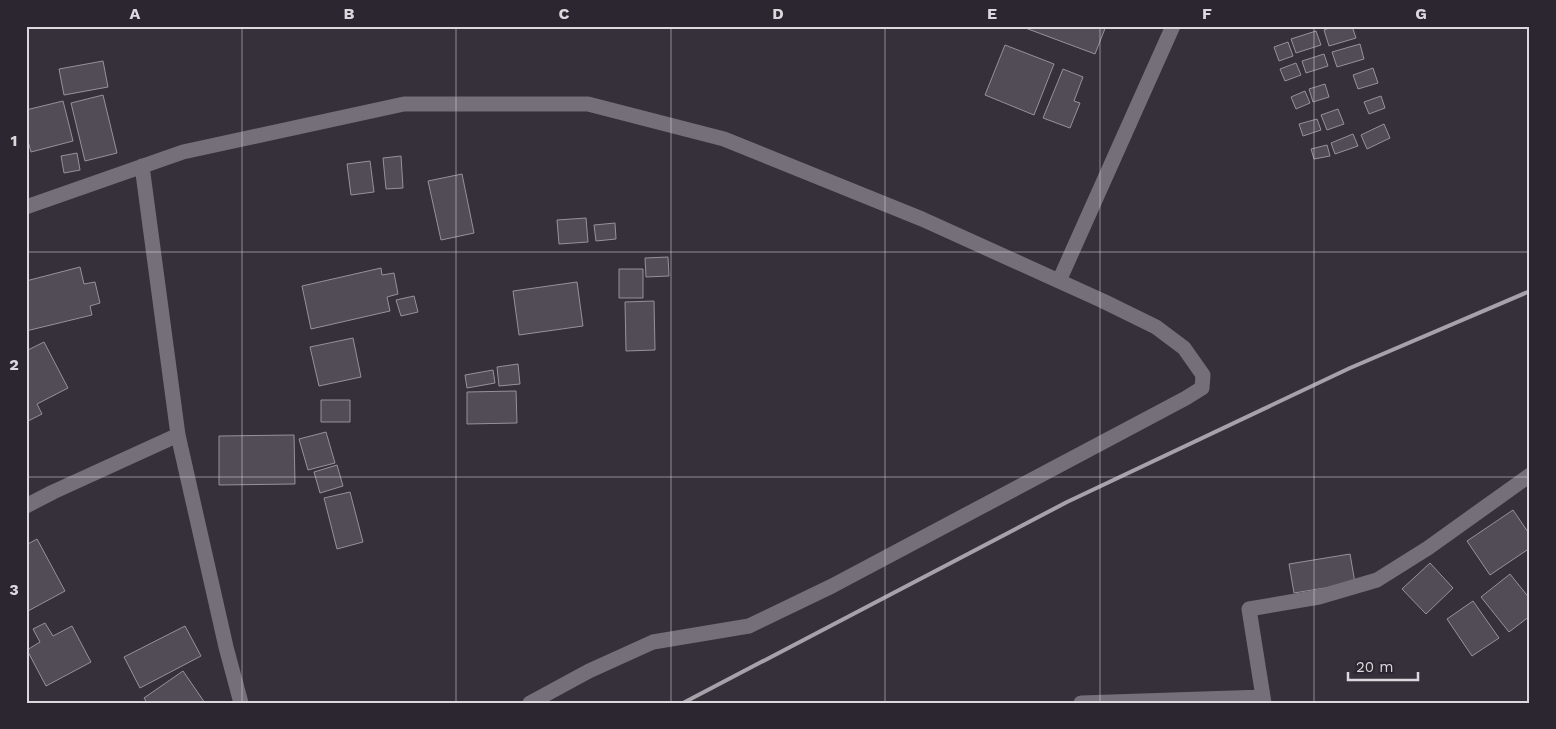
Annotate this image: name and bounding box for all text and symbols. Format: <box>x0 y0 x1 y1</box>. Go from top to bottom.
text: A <box>130 4 141 23</box>
text: B <box>344 4 355 23</box>
text: C <box>559 4 570 23</box>
text: D <box>772 4 784 23</box>
text: E <box>987 4 997 23</box>
text: F <box>1202 4 1212 23</box>
text: G <box>1415 4 1427 23</box>
text: 1 <box>11 131 17 150</box>
text: 2 <box>9 355 19 374</box>
text: 3 <box>9 580 19 599</box>
scale bar <box>1348 649 1418 681</box>
text: 20 m <box>1356 658 1394 676</box>

